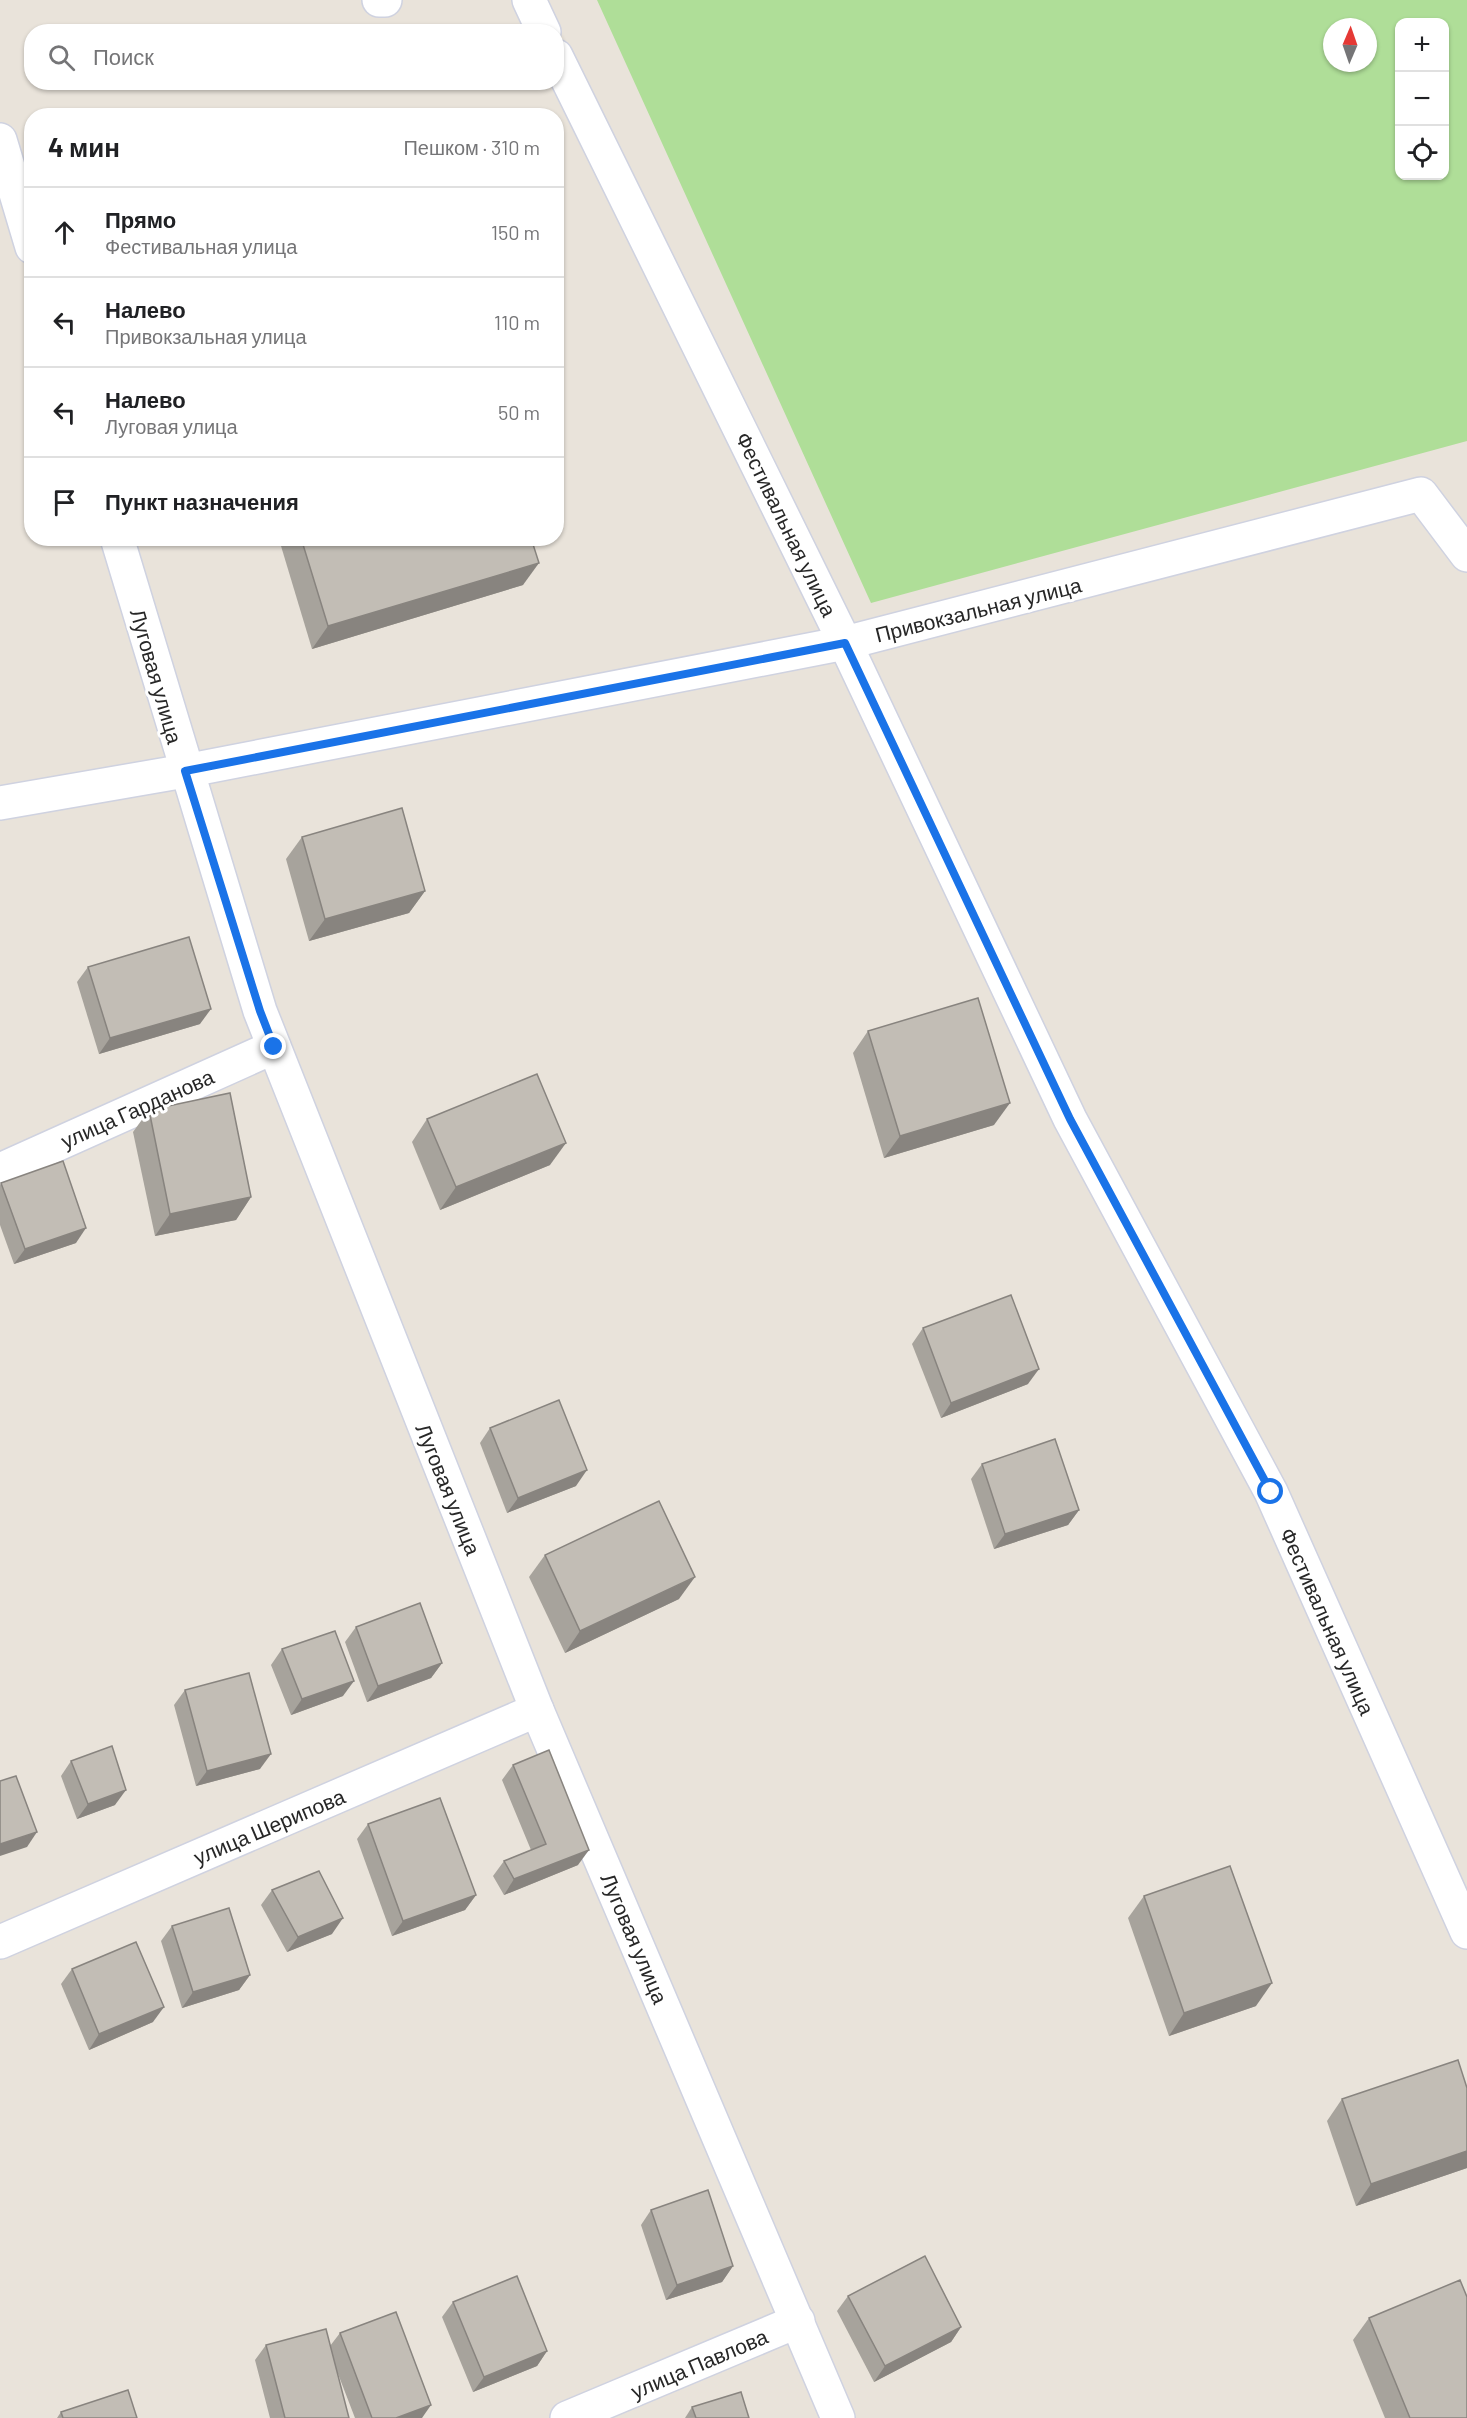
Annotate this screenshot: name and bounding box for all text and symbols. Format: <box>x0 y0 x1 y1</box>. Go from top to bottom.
north arrow <box>1323 18 1377 72</box>
map controls <box>1395 18 1449 180</box>
button: + <box>1395 18 1449 72</box>
search box <box>24 24 564 90</box>
icon: search <box>45 41 78 74</box>
text: Поиск <box>93 43 154 69</box>
button: − <box>1395 72 1449 126</box>
button: locate <box>1395 126 1449 180</box>
text: 4 мин <box>48 131 120 162</box>
text: Пешком · 310 m <box>403 135 540 159</box>
text: Прямо <box>105 206 176 232</box>
icon: ahead <box>48 216 81 249</box>
text: 150 m <box>491 220 540 244</box>
text: Фестивальная улица <box>105 234 297 258</box>
text: Налево <box>105 296 186 322</box>
icon: left <box>48 306 81 339</box>
text: 110 m <box>494 310 540 334</box>
text: Привокзальная улица <box>105 324 307 348</box>
text: Налево <box>105 386 186 412</box>
icon: left <box>48 396 81 429</box>
text: 50 m <box>498 400 540 424</box>
text: Луговая улица <box>105 414 238 438</box>
street label: Фестивальная улица <box>732 428 843 620</box>
icon: arrive <box>48 486 81 519</box>
text: Пункт назначения <box>105 488 299 514</box>
street label: Привокзальная улица <box>872 571 1084 647</box>
street label: Луговая улица <box>126 606 188 747</box>
route end <box>260 1033 286 1059</box>
street label: улица Гарданова <box>57 1063 218 1153</box>
street label: Луговая улица <box>411 1420 487 1559</box>
route start <box>1257 1478 1283 1504</box>
street label: Фестивальная улица <box>1276 1524 1381 1719</box>
street label: улица Шерипова <box>190 1783 349 1869</box>
street label: Луговая улица <box>596 1869 674 2007</box>
street label: улица Павлова <box>627 2323 771 2403</box>

